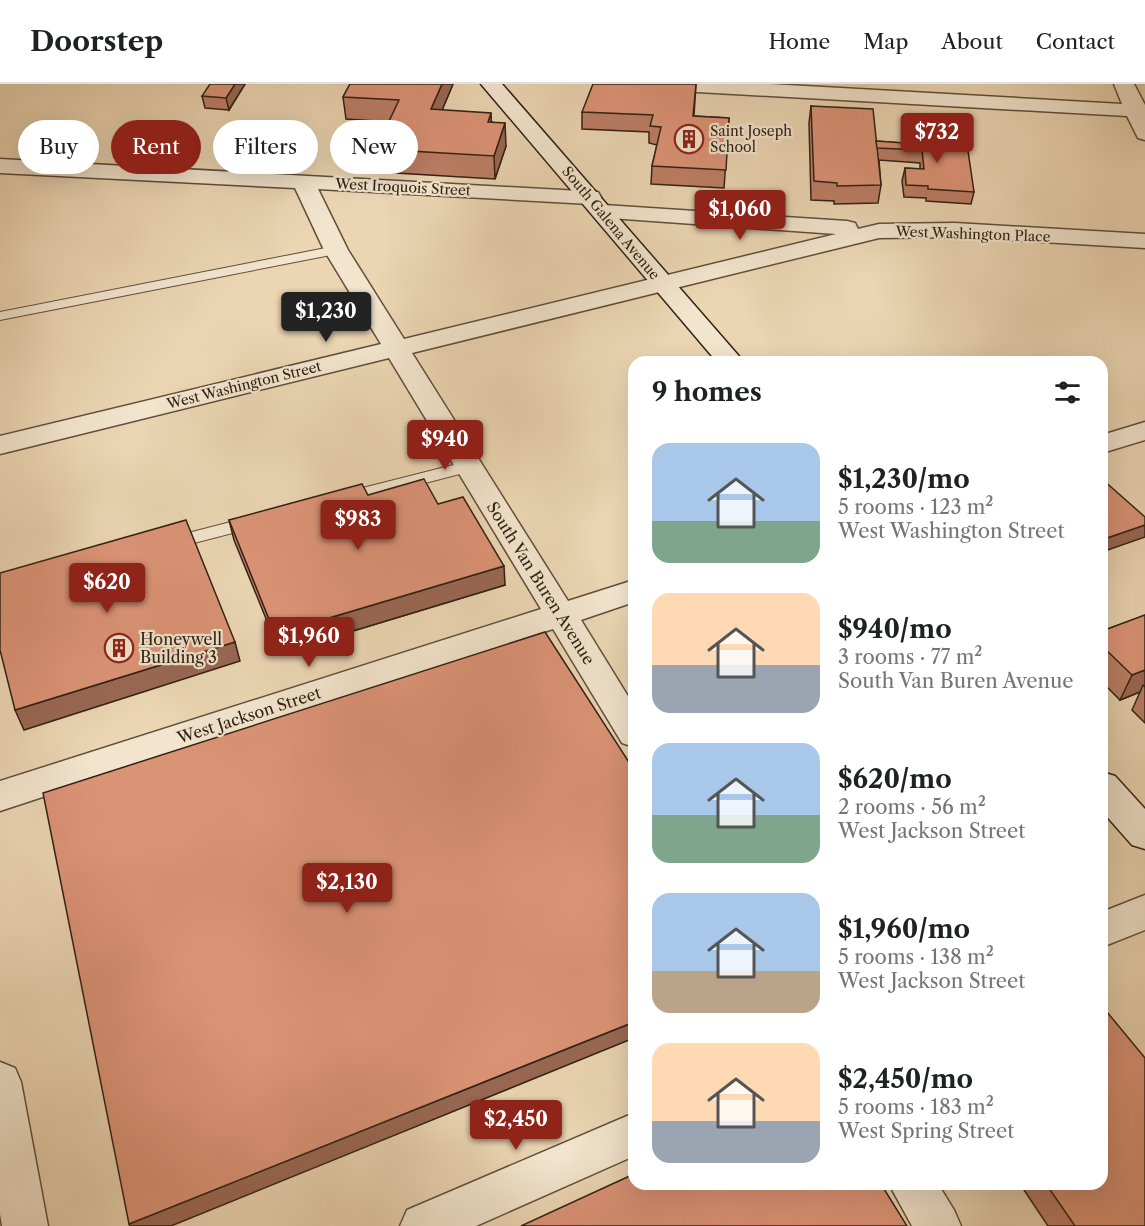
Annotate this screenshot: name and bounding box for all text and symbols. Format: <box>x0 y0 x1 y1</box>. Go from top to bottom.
text: Doorstep <box>30 24 163 58</box>
text: Home <box>769 29 830 54</box>
text: Map <box>863 29 908 54</box>
text: About <box>941 29 1003 54</box>
text: Contact <box>1036 29 1115 54</box>
pin: $732 <box>901 113 973 164</box>
chip: Buy <box>18 120 99 174</box>
chip: Rent <box>111 120 201 174</box>
chip: Filters <box>213 120 318 174</box>
chip: New <box>330 120 418 174</box>
text: $732 <box>915 120 959 144</box>
place label: Saint Joseph School <box>710 122 792 156</box>
building icon: Saint Joseph School <box>673 123 705 155</box>
street label: South Galena Avenue <box>558 163 664 284</box>
street label: West Iroquois Street <box>334 174 471 200</box>
pin: $1,060 <box>691 190 789 241</box>
text: $1,060 <box>709 197 771 221</box>
street label: West Washington Place <box>894 222 1051 246</box>
pin: $1,230 <box>277 292 375 343</box>
text: $1,230 <box>295 299 357 323</box>
street label: West Washington Street <box>164 357 323 413</box>
text: 9 homes <box>652 376 762 408</box>
icon: filters <box>1051 376 1084 409</box>
pin: $940 <box>409 420 481 471</box>
text: $940 <box>421 427 469 451</box>
text: $1,230/mo <box>838 463 970 495</box>
icon: home <box>700 467 772 539</box>
text: 5 rooms · 123 m² <box>838 495 994 519</box>
street label: South Van Buren Avenue <box>483 498 599 668</box>
pin: $983 <box>322 500 394 551</box>
text: $983 <box>335 507 381 531</box>
text: West Washington Street <box>838 519 1065 543</box>
pin: $620 <box>71 563 143 614</box>
text: $620 <box>83 570 131 594</box>
text: $940/mo <box>838 613 952 645</box>
pin: $1,960 <box>260 617 358 668</box>
icon: home <box>700 617 772 689</box>
text: $1,960 <box>278 624 340 648</box>
place label: Honeywell Building 3 <box>140 629 222 667</box>
building icon: Honeywell Building 3 <box>103 632 135 664</box>
text: 3 rooms · 77 m² <box>838 645 982 669</box>
text: South Van Buren Avenue <box>838 669 1074 693</box>
street label: West Jackson Street <box>174 682 324 748</box>
text: $620/mo <box>838 763 952 795</box>
icon: home <box>700 767 772 839</box>
text: 2 rooms · 56 m² <box>838 795 986 819</box>
text: West Jackson Street <box>838 819 1025 843</box>
pin: $2,130 <box>298 863 396 914</box>
text: $2,130 <box>316 870 378 894</box>
text: $1,960/mo <box>838 913 970 945</box>
icon: home <box>700 917 772 989</box>
text: 5 rooms · 138 m² <box>838 945 994 969</box>
text: West Jackson Street <box>838 969 1025 993</box>
text: $2,450/mo <box>838 1063 973 1095</box>
icon: home <box>700 1067 772 1139</box>
text: 5 rooms · 183 m² <box>838 1095 994 1119</box>
pin: $2,450 <box>467 1100 565 1151</box>
text: $2,450 <box>484 1107 548 1131</box>
text: West Spring Street <box>838 1119 1014 1143</box>

